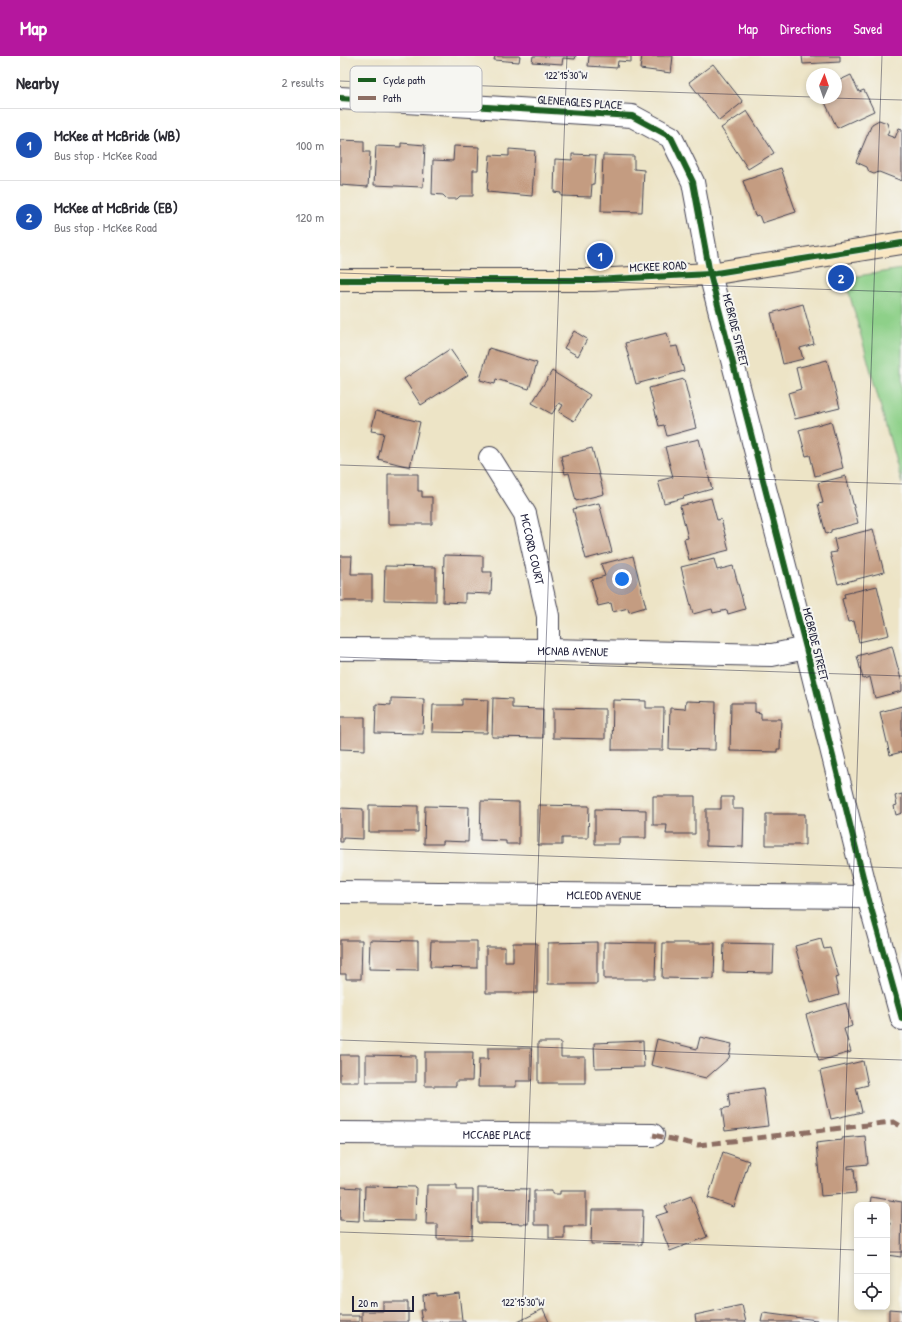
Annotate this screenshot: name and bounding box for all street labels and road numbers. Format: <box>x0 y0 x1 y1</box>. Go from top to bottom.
street label: GLENEAGLES PLACE <box>537 91 624 113</box>
street label: MCKEE ROAD <box>629 256 687 276</box>
street label: MCBRIDE STREET <box>719 292 753 369</box>
street label: MCCORD COURT <box>517 512 549 586</box>
street label: MCBRIDE STREET <box>799 606 833 683</box>
street label: MCNAB AVENUE <box>537 641 609 660</box>
street label: MCLEOD AVENUE <box>566 886 642 903</box>
street label: MCCABE PLACE <box>463 1125 532 1143</box>

